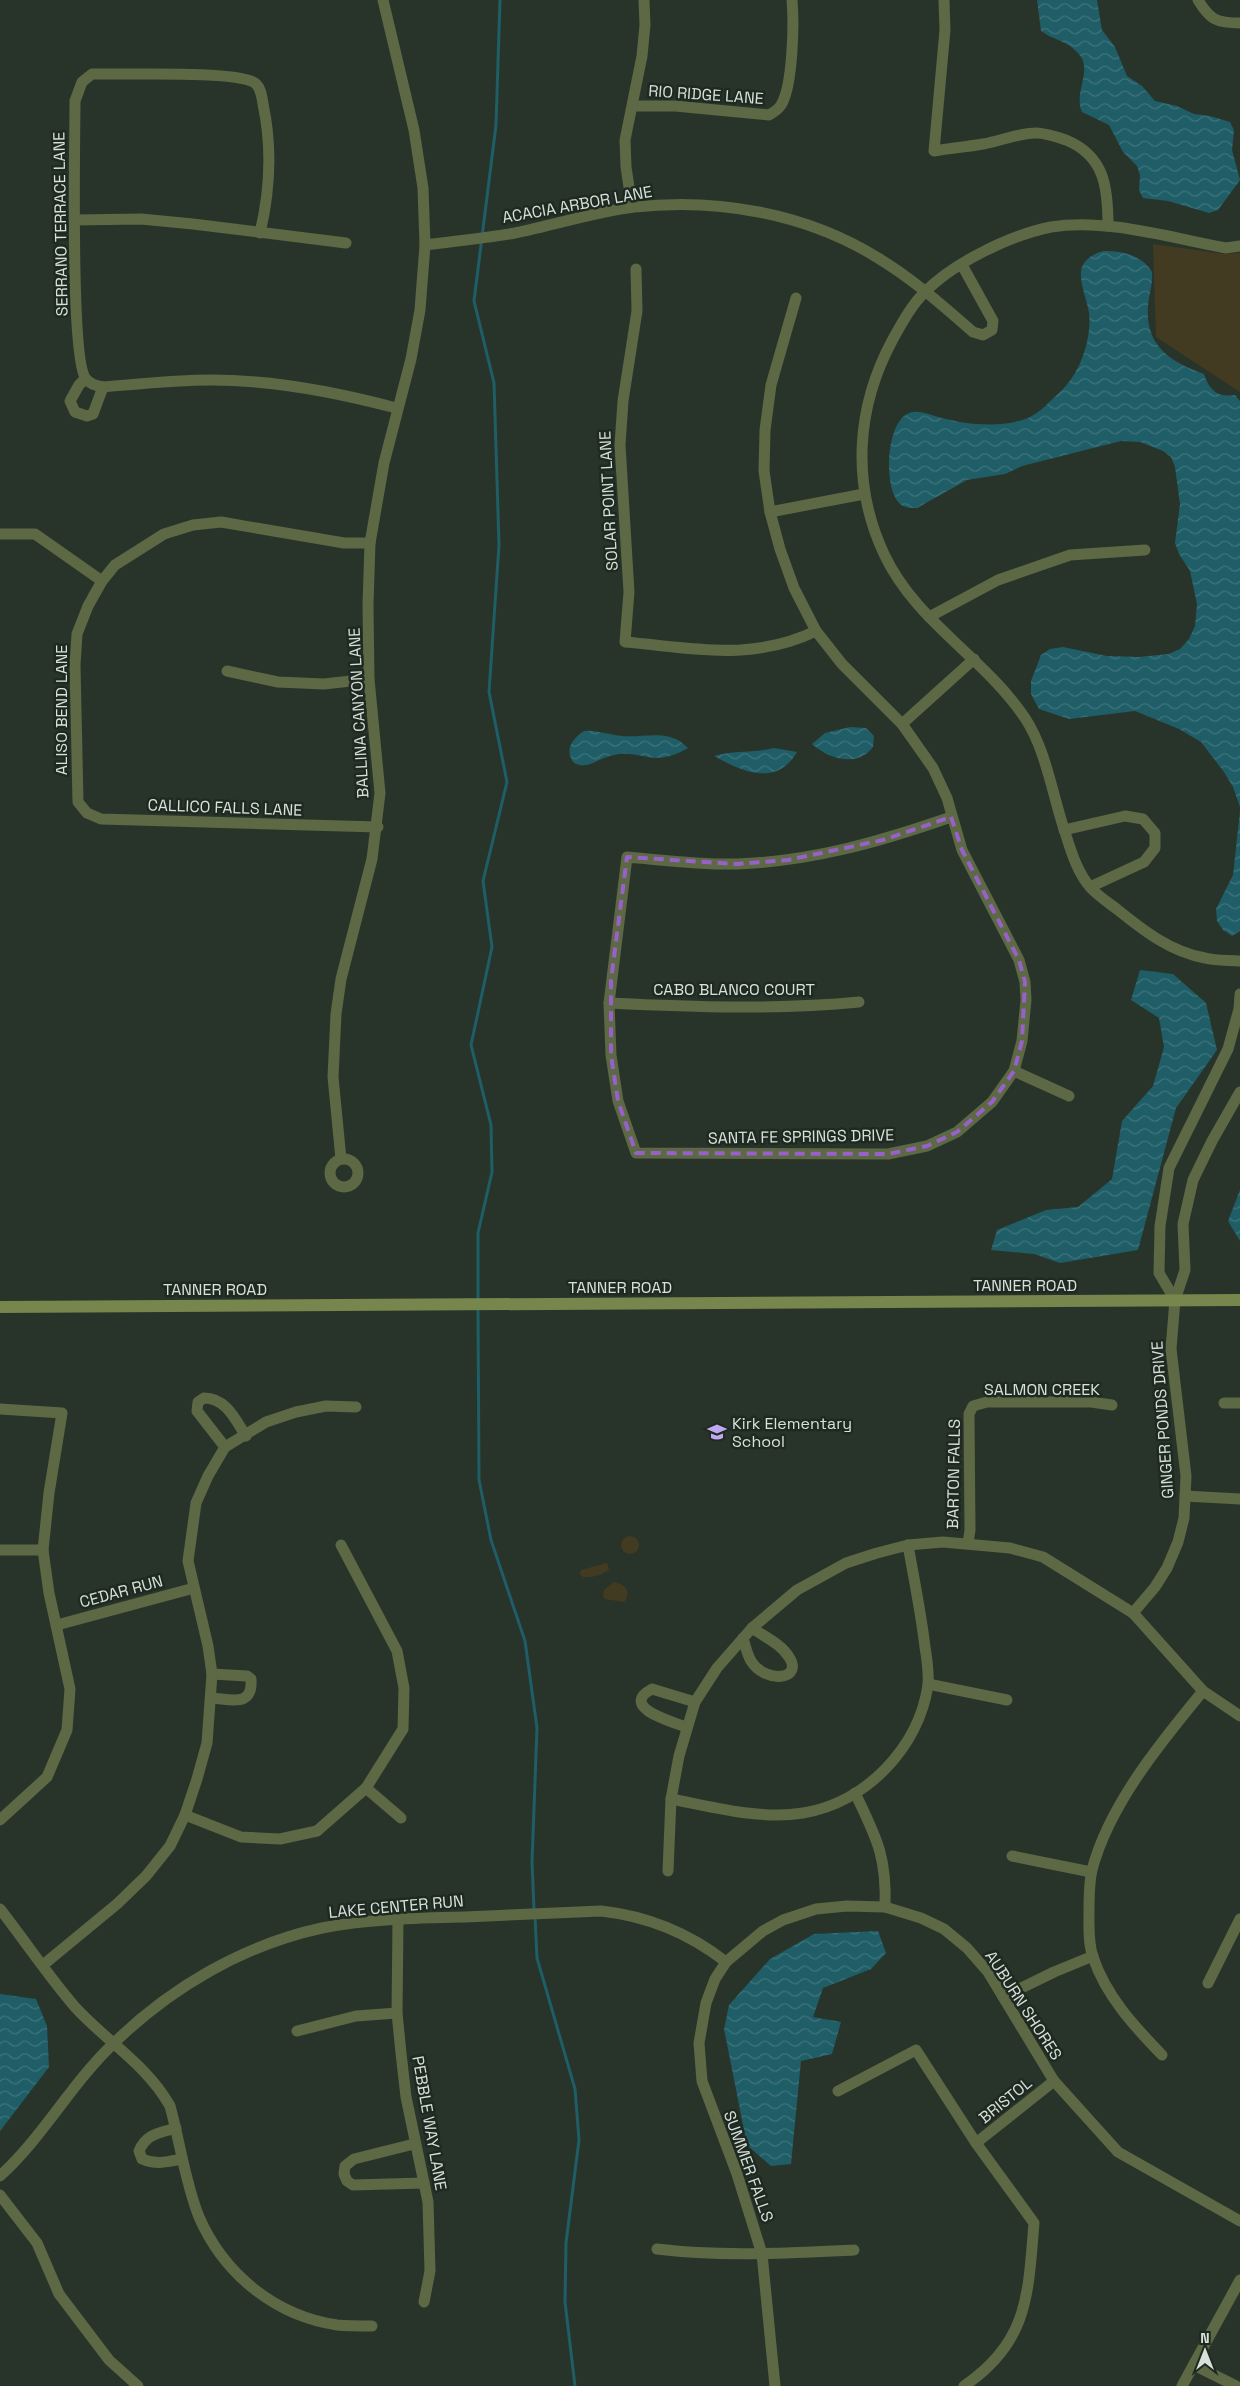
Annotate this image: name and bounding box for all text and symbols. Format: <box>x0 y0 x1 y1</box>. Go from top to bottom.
street label: RIO RIDGE LANE <box>648 80 764 109</box>
street label: SERRANO TERRACE LANE <box>48 132 73 316</box>
street label: ACACIA ARBOR LANE <box>500 181 654 228</box>
street label: SOLAR POINT LANE <box>594 431 623 571</box>
street label: BALLINA CANYON LANE <box>344 627 373 799</box>
street label: ALISO BEND LANE <box>51 645 72 775</box>
street label: CALLICO FALLS LANE <box>147 794 303 821</box>
street label: CABO BLANCO COURT <box>653 979 815 1000</box>
street label: SANTA FE SPRINGS DRIVE <box>708 1124 894 1149</box>
street label: TANNER ROAD <box>973 1275 1077 1296</box>
street label: TANNER ROAD <box>568 1277 672 1298</box>
street label: TANNER ROAD <box>163 1279 267 1300</box>
street label: GINGER PONDS DRIVE <box>1147 1340 1178 1499</box>
street label: SALMON CREEK <box>984 1379 1100 1400</box>
place label: Kirk Elementary School <box>732 1413 852 1452</box>
street label: BARTON FALLS <box>942 1419 965 1529</box>
school or university icon: Kirk Elementary School <box>706 1421 728 1443</box>
street label: CEDAR RUN <box>77 1570 165 1613</box>
street label: LAKE CENTER RUN <box>328 1890 465 1923</box>
street label: AUBURN SHORES <box>980 1947 1067 2064</box>
street label: PEBBLE WAY LANE <box>407 2054 452 2192</box>
street label: BRISTOL <box>975 2072 1036 2128</box>
street label: SUMMER FALLS <box>719 2108 778 2225</box>
north arrow <box>1180 2326 1230 2376</box>
text: N <box>1200 2329 1210 2347</box>

